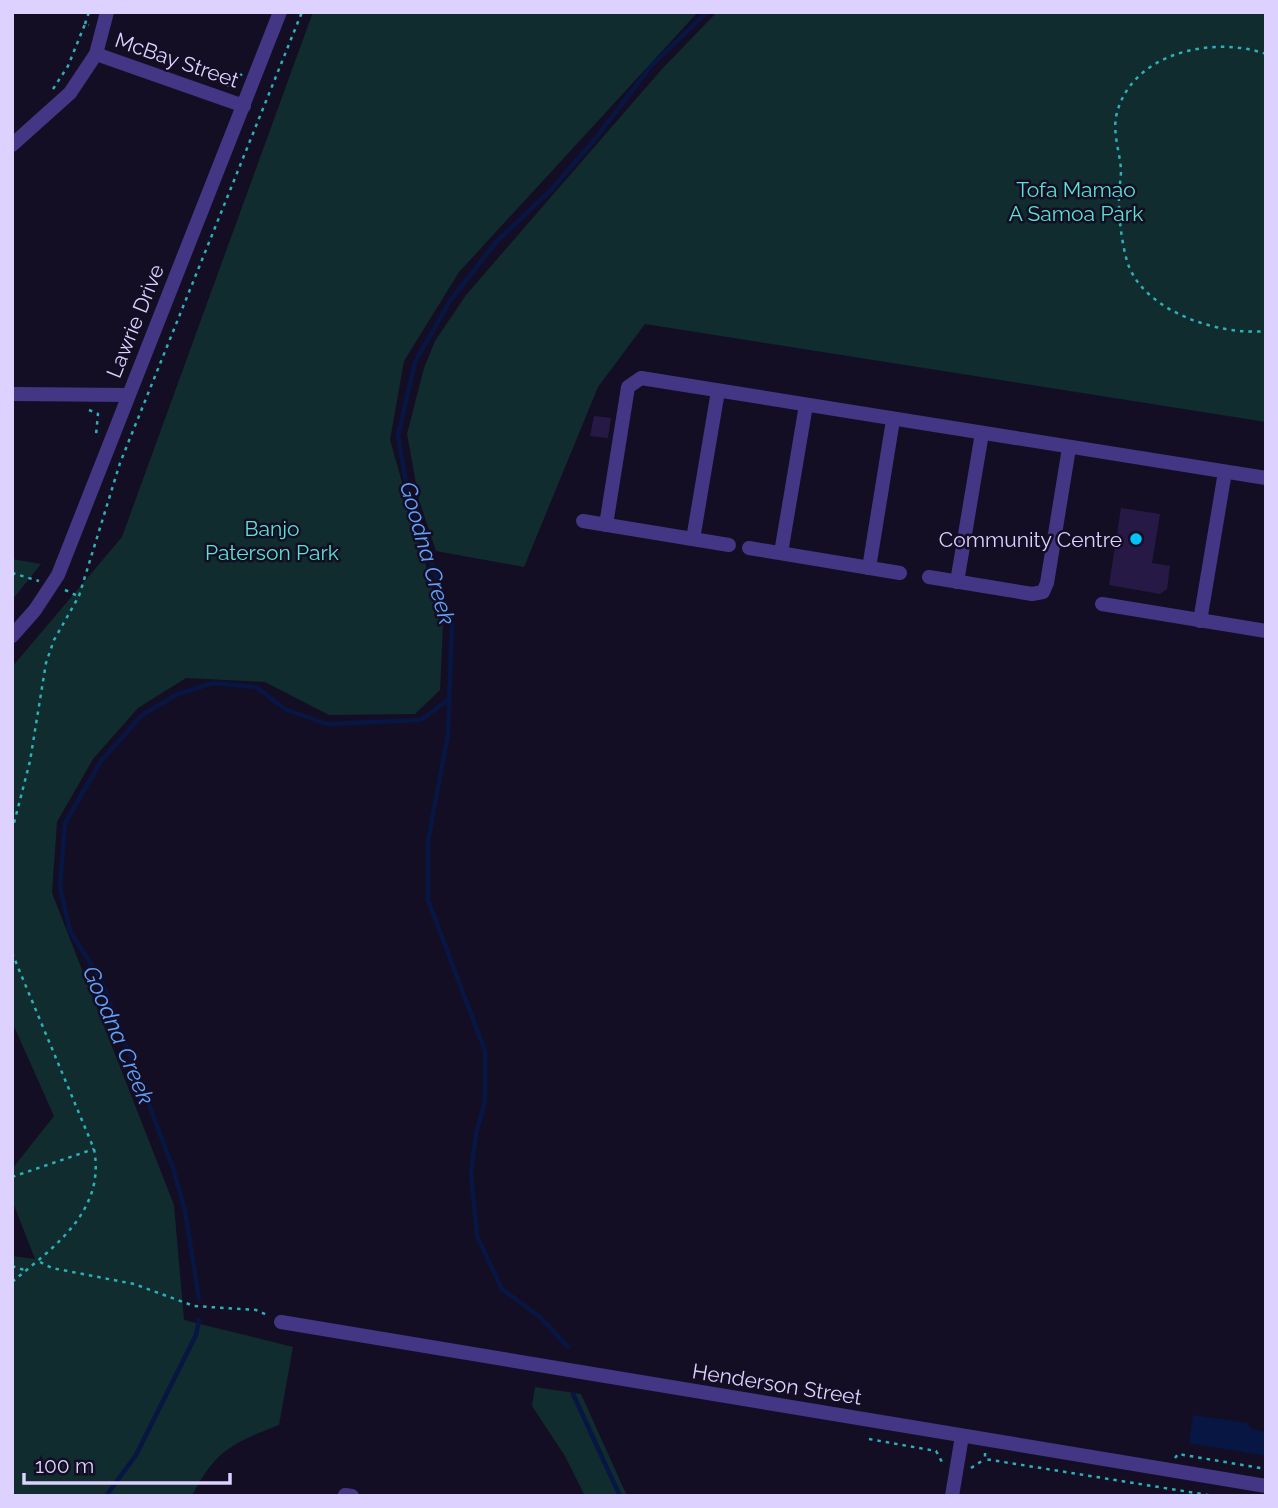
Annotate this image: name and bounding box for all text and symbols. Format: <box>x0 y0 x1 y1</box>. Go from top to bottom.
street label: McBay Street <box>112 27 242 93</box>
park label: Tofa Mamao A Samoa Park <box>1009 177 1143 226</box>
street label: Lawrie Drive <box>101 261 169 381</box>
water label: Goodna Creek <box>395 478 461 628</box>
park label: Banjo Paterson Park <box>205 516 339 565</box>
place label: Community Centre <box>939 527 1122 552</box>
marker: Community Centre <box>1128 531 1144 547</box>
water label: Goodna Creek <box>78 962 160 1108</box>
street label: Henderson Street <box>691 1358 863 1410</box>
scale bar <box>24 1442 231 1486</box>
text: 100 m <box>35 1453 94 1478</box>

